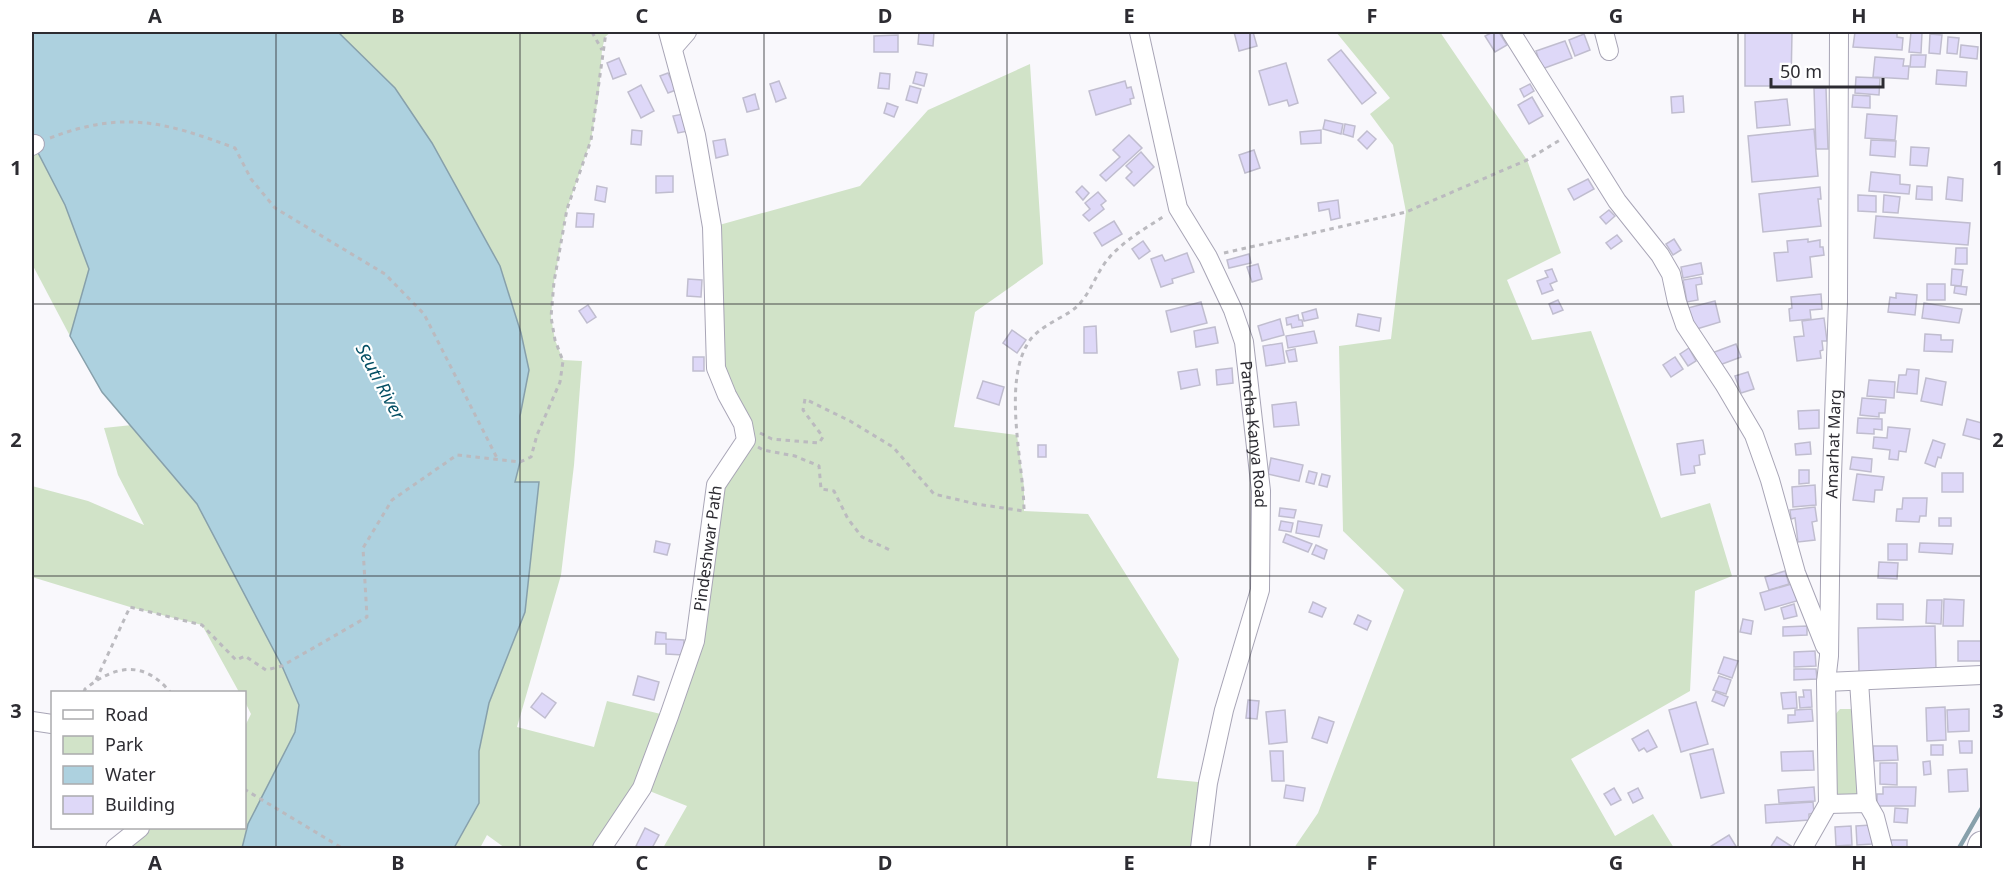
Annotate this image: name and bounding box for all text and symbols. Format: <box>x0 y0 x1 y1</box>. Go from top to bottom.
text: A <box>148 2 162 29</box>
text: B <box>391 2 405 29</box>
text: C <box>636 2 649 29</box>
text: D <box>878 2 892 29</box>
text: E <box>1123 2 1135 29</box>
text: F <box>1367 2 1377 29</box>
text: G <box>1609 2 1623 29</box>
text: H <box>1851 2 1867 29</box>
scale bar <box>1771 51 1884 89</box>
text: 50 m <box>1780 59 1822 83</box>
text: 1 <box>10 154 22 181</box>
text: 1 <box>1992 154 2004 181</box>
water label: Seuti River <box>351 339 411 425</box>
street label: Pancha Kanya Road <box>1235 360 1272 508</box>
street label: Amarhat Marg <box>1820 389 1846 499</box>
text: 2 <box>10 426 22 453</box>
text: 2 <box>1992 426 2004 453</box>
street label: Pindeshwar Path <box>688 484 727 613</box>
legend <box>51 691 246 829</box>
text: 3 <box>10 697 22 724</box>
text: 3 <box>1992 697 2004 724</box>
text: Road <box>105 702 148 726</box>
text: Park <box>105 732 143 756</box>
text: Water <box>105 762 156 786</box>
text: Building <box>105 792 175 816</box>
text: A <box>148 849 162 876</box>
text: B <box>391 849 405 876</box>
text: C <box>636 849 649 876</box>
text: D <box>878 849 892 876</box>
text: E <box>1123 849 1135 876</box>
text: F <box>1367 849 1377 876</box>
text: G <box>1609 849 1623 876</box>
text: H <box>1851 849 1867 876</box>

